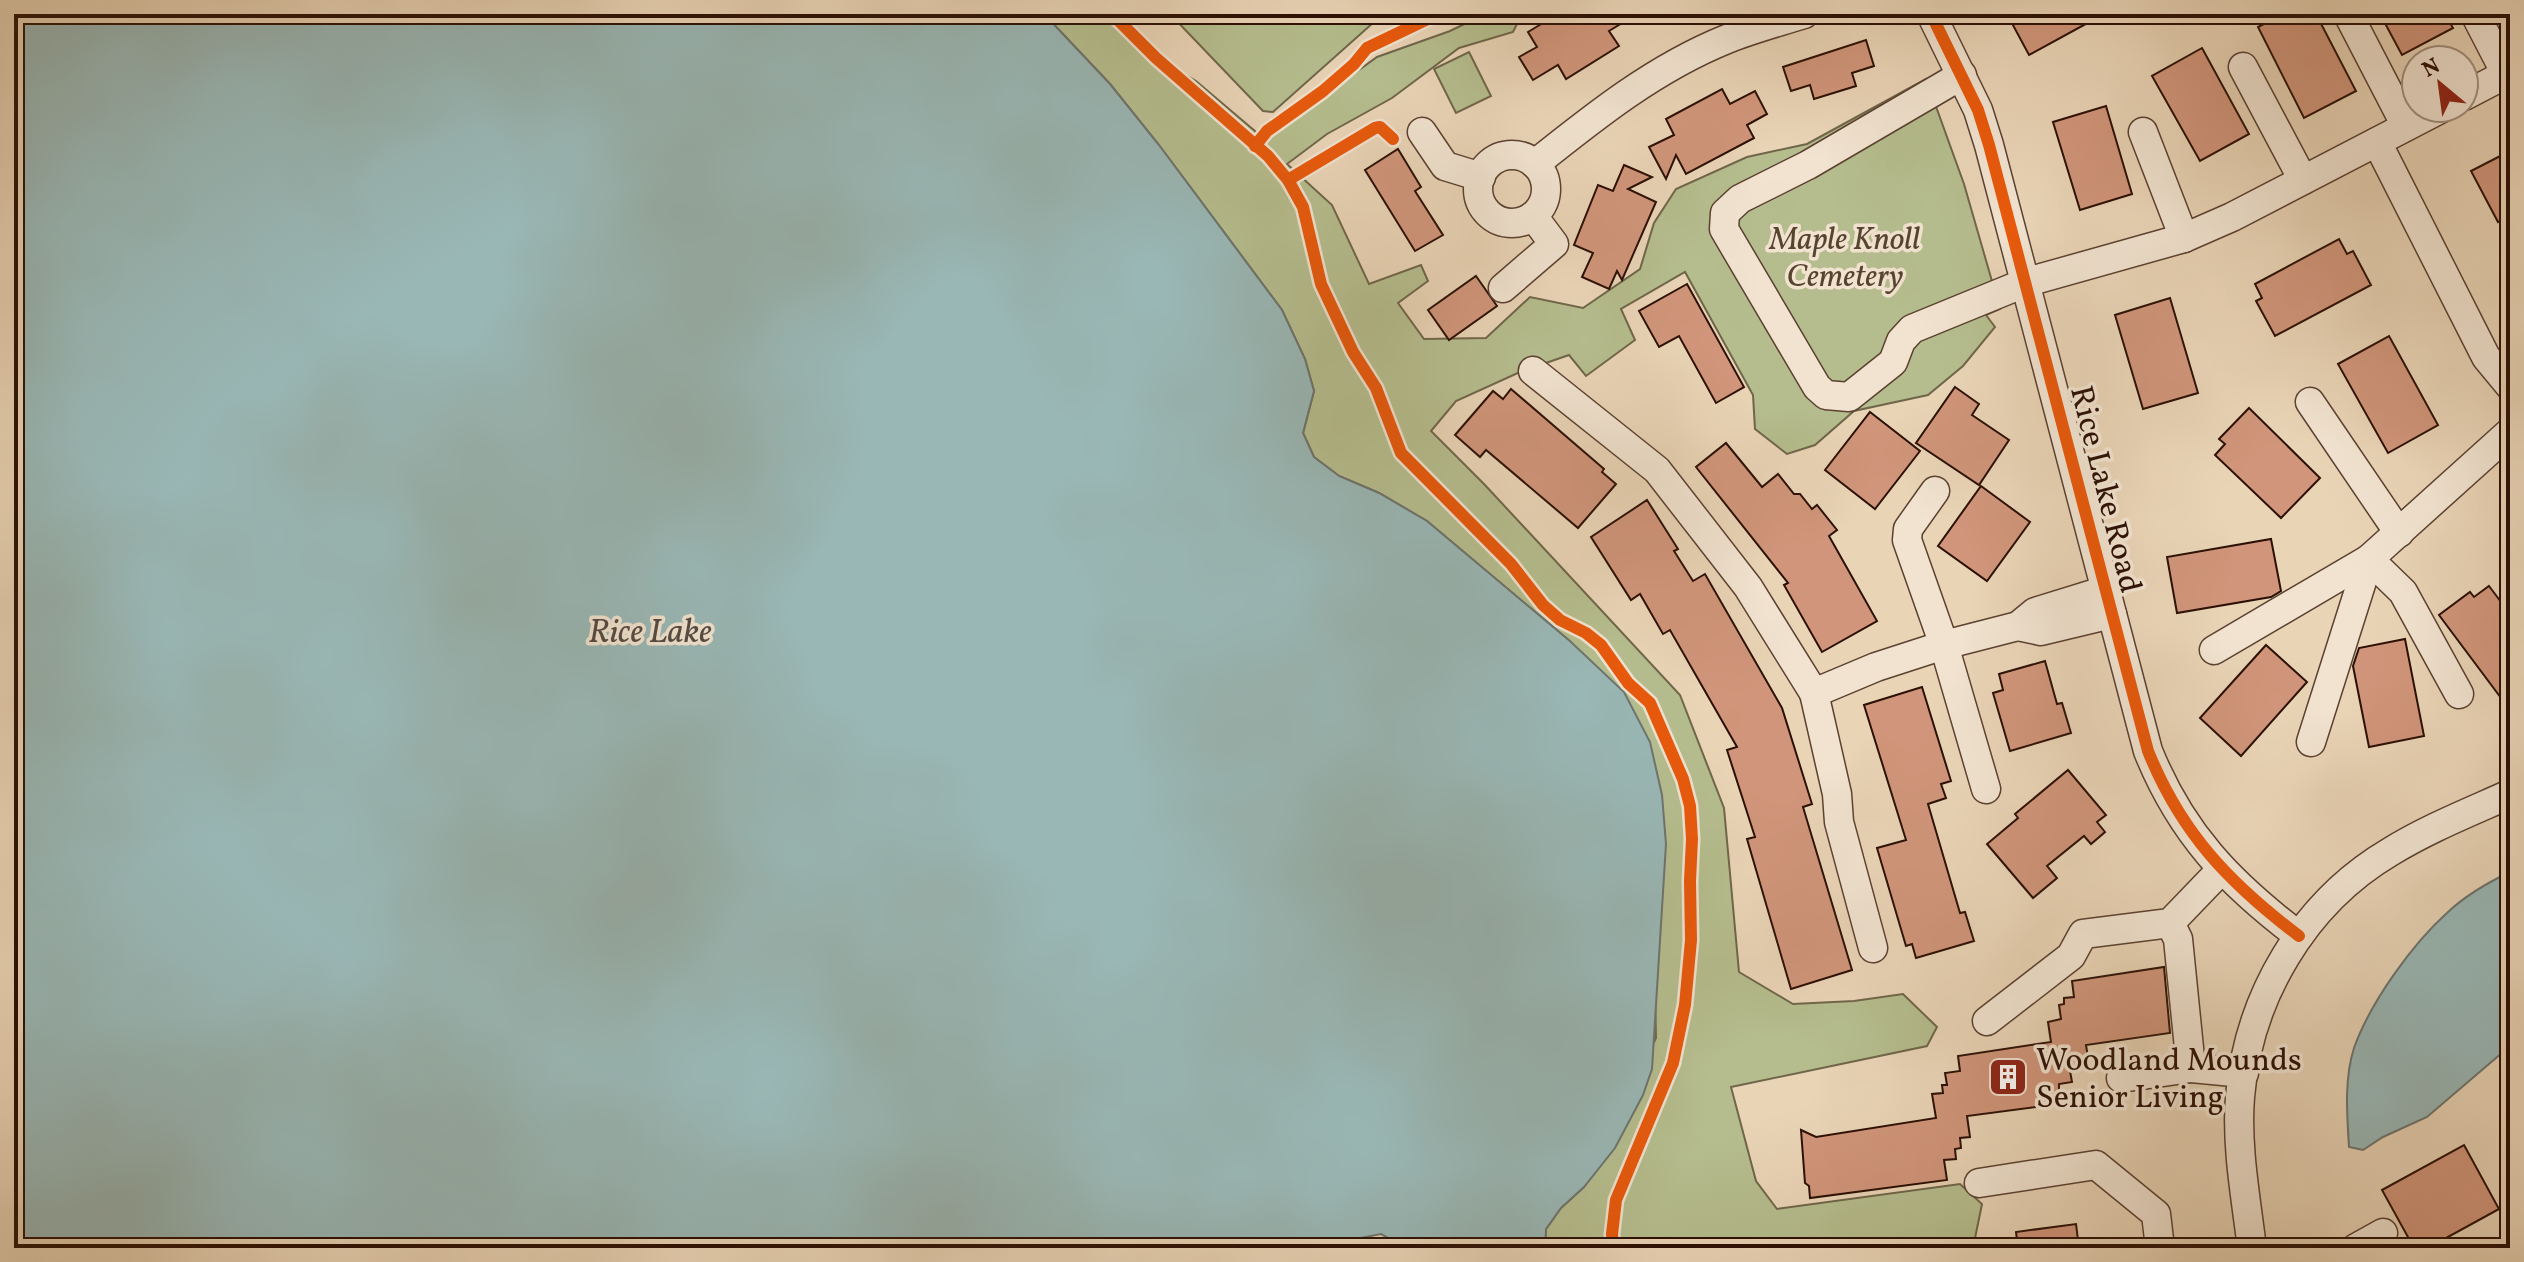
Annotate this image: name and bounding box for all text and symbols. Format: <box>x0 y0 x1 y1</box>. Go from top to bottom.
north arrow <box>2400 44 2480 124</box>
text: N <box>2417 51 2446 86</box>
park label: Maple Knoll Cemetery <box>1769 219 1920 300</box>
street label: Rice Lake Road <box>2057 382 2151 598</box>
water label: Rice Lake <box>588 610 712 657</box>
place label: Woodland Mounds Senior Living <box>2036 1040 2302 1121</box>
building icon: Woodland Mounds Senior Living <box>1987 1056 2029 1098</box>

